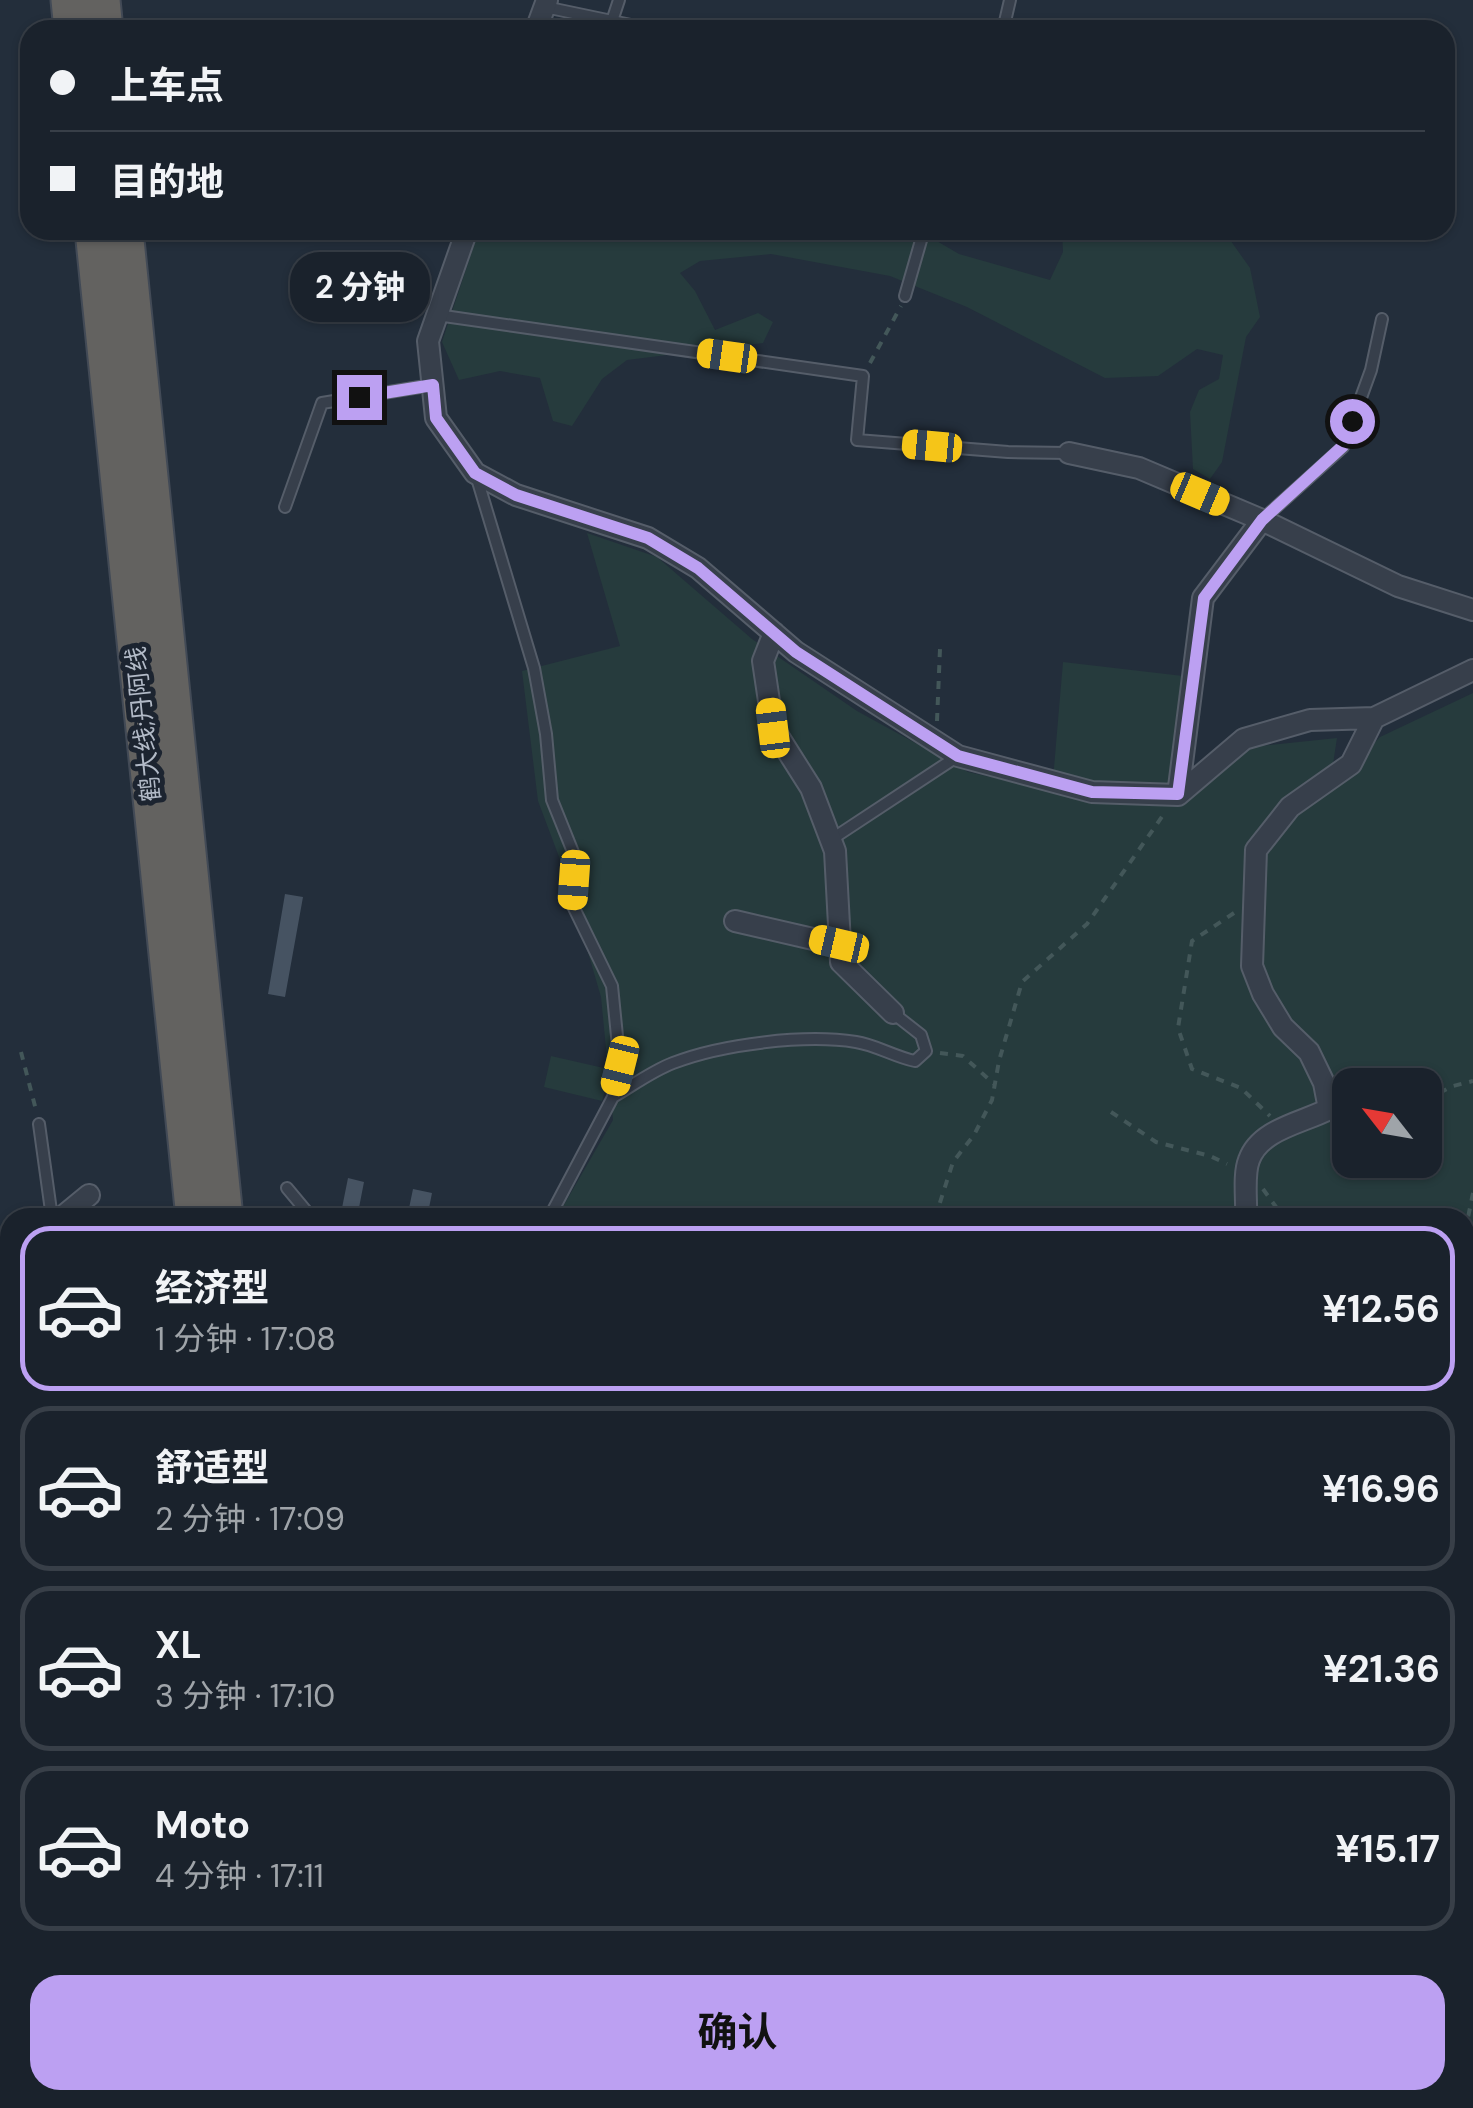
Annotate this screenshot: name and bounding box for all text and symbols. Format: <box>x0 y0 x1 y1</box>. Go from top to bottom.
text: 上车点 <box>110 61 224 111</box>
text: 目的地 <box>110 157 224 207</box>
callout: 2 分钟 <box>289 252 429 322</box>
text: 2 分钟 <box>315 266 405 308</box>
car <box>695 337 759 375</box>
route end <box>337 375 382 420</box>
route start <box>1330 399 1375 444</box>
car <box>901 428 963 464</box>
car <box>1167 468 1233 520</box>
street label: 鹤大线;丹阿线 <box>119 645 168 803</box>
car <box>754 696 792 760</box>
car <box>557 849 591 911</box>
car <box>806 923 872 965</box>
car <box>598 1033 642 1099</box>
north arrow <box>1332 1068 1442 1178</box>
map controls <box>1332 1068 1442 1178</box>
text: 经济型 <box>155 1263 269 1313</box>
icon: car <box>35 1264 125 1354</box>
text: ¥12.56 <box>1322 1284 1440 1334</box>
text: 1 分钟 · 17:08 <box>155 1318 336 1360</box>
text: 舒适型 <box>155 1443 269 1493</box>
icon: car <box>35 1444 125 1534</box>
text: ¥16.96 <box>1322 1464 1440 1514</box>
text: 2 分钟 · 17:09 <box>155 1498 345 1540</box>
text: XL <box>155 1620 202 1670</box>
icon: car <box>35 1624 125 1714</box>
text: ¥21.36 <box>1323 1644 1440 1694</box>
text: 3 分钟 · 17:10 <box>155 1675 335 1717</box>
text: Moto <box>155 1800 250 1850</box>
icon: car <box>35 1804 125 1894</box>
text: ¥15.17 <box>1335 1824 1440 1874</box>
text: 4 分钟 · 17:11 <box>155 1855 324 1897</box>
button: 确认 <box>30 1975 1445 2090</box>

